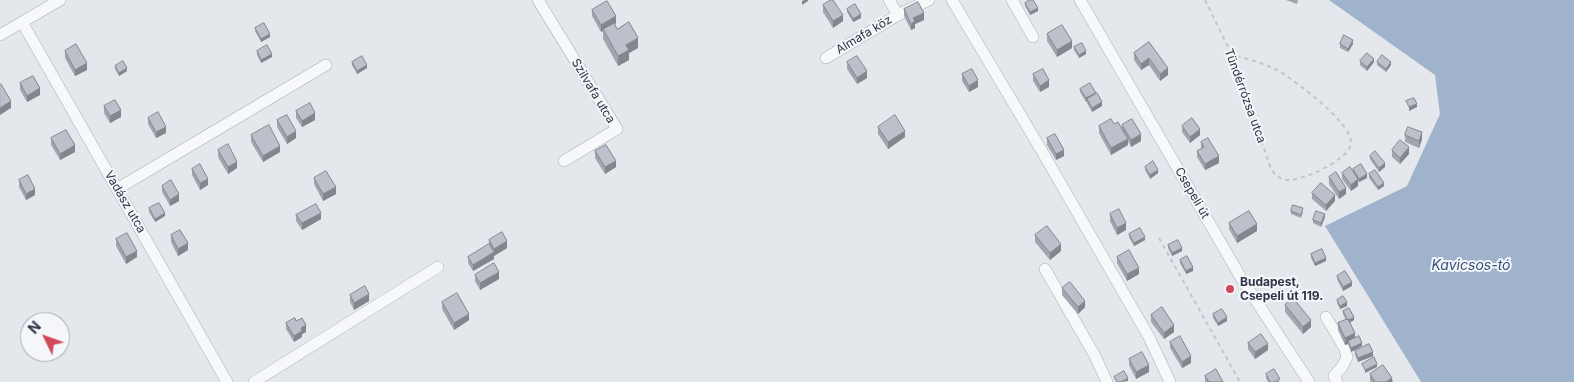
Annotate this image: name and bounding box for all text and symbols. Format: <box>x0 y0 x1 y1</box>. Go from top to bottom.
street label: Almafa köz <box>833 13 895 57</box>
street label: Tündérrózsa utca <box>1221 47 1269 145</box>
street label: Szilvafa utca <box>568 56 618 126</box>
street label: Csepeli út <box>1172 165 1212 221</box>
street label: Vadász utca <box>101 168 149 236</box>
water label: Kavicsos-tó <box>1432 258 1510 274</box>
place label: Budapest, Csepeli út 119. <box>1240 275 1323 303</box>
marker: Budapest, Csepeli út 119. <box>1224 283 1236 295</box>
north arrow <box>20 312 70 362</box>
text: N <box>24 318 44 337</box>

